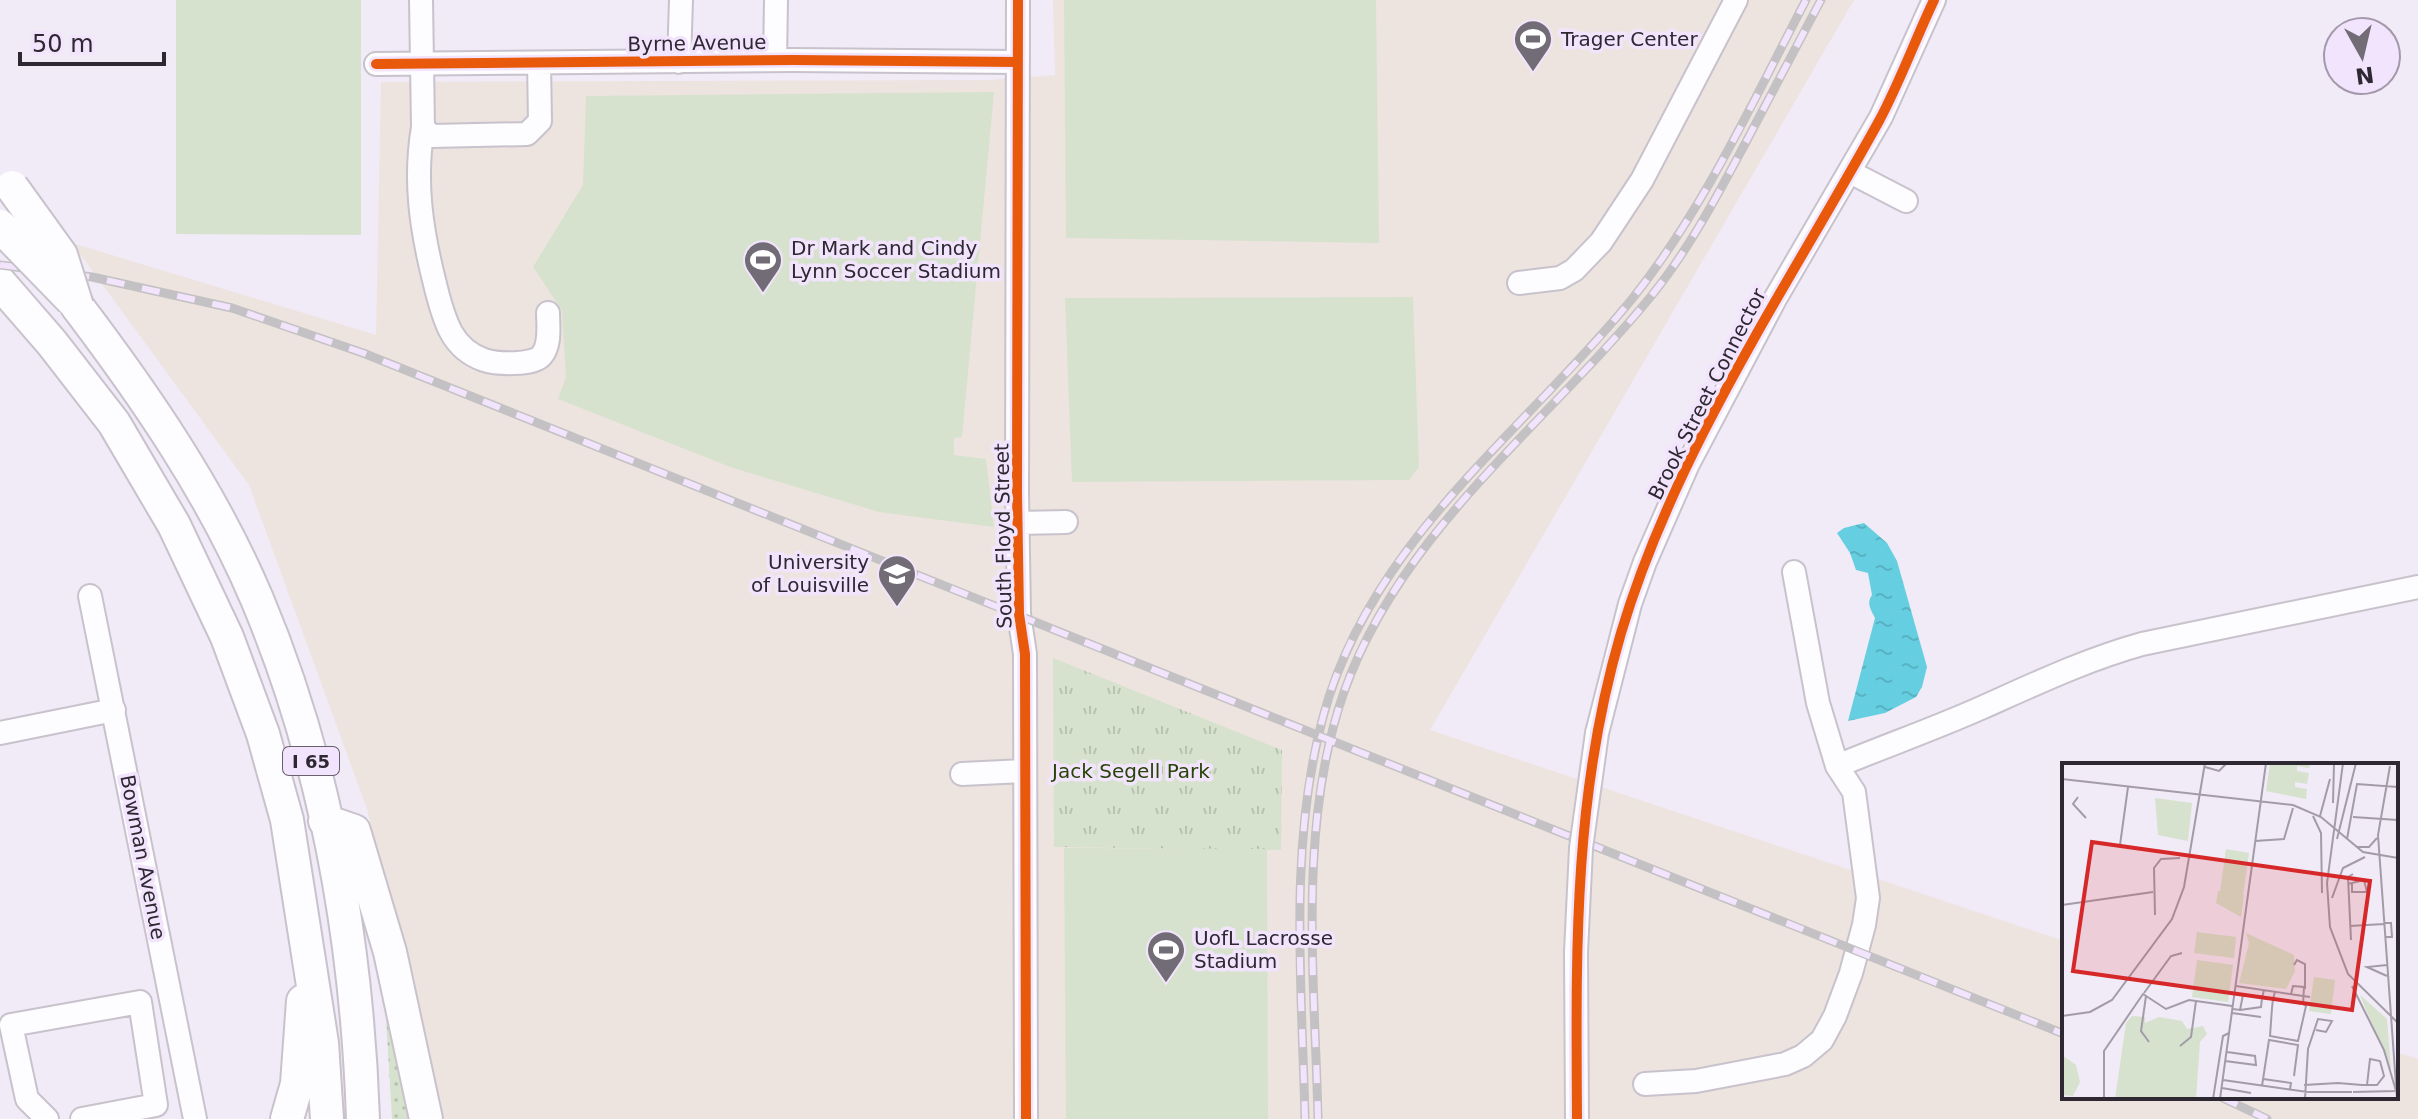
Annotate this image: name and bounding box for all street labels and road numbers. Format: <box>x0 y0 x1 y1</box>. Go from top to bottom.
street label: Byrne Avenue <box>627 30 767 56</box>
street label: Brook Street Connector <box>1643 284 1771 504</box>
street label: South Floyd Street <box>989 443 1017 629</box>
road number: I 65 <box>283 747 339 775</box>
street label: Bowman Avenue <box>115 773 171 941</box>

